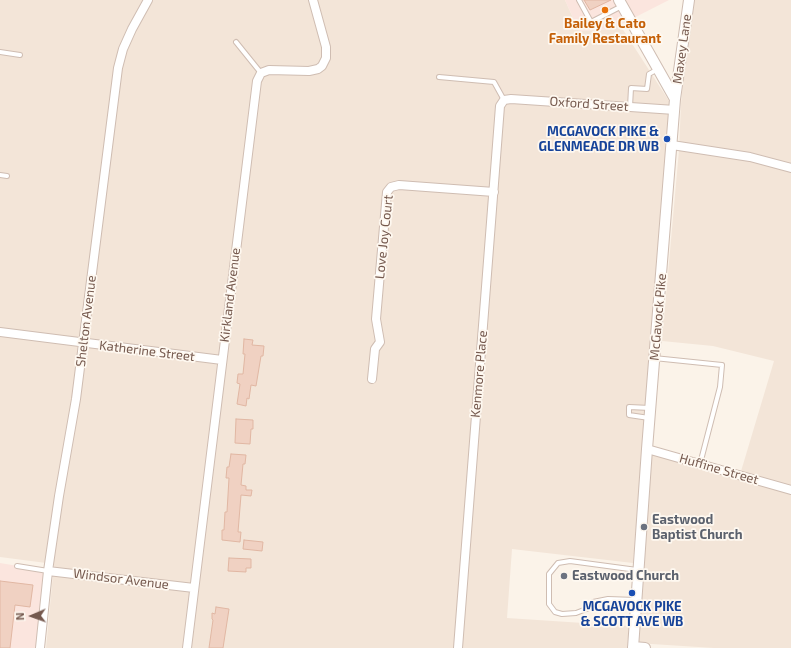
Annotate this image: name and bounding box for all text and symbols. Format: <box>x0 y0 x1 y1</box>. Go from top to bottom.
marker: Bailey & Cato Family Restaurant <box>600 5 610 15</box>
street label: Maxey Lane <box>669 13 695 85</box>
place label: Bailey & Cato Family Restaurant <box>549 16 661 47</box>
street label: Oxford Street <box>549 93 629 115</box>
place label: MCGAVOCK PIKE & GLENMEADE DR WB <box>539 124 659 155</box>
marker: MCGAVOCK PIKE & GLENMEADE DR WB <box>662 134 672 144</box>
street label: Love Joy Court <box>372 194 396 280</box>
street label: Kirkland Avenue <box>216 247 244 343</box>
street label: McGavock Pike <box>646 273 670 361</box>
street label: Shelton Avenue <box>73 274 99 368</box>
street label: Kenmore Place <box>467 330 491 418</box>
street label: Katherine Street <box>98 337 196 365</box>
street label: Huffine Street <box>678 450 760 488</box>
place label: Eastwood Baptist Church <box>652 512 743 543</box>
marker: Eastwood Baptist Church <box>639 522 649 532</box>
street label: Windsor Avenue <box>72 565 170 593</box>
place label: Eastwood Church <box>572 568 679 584</box>
marker: Eastwood Church <box>559 571 569 581</box>
marker: MCGAVOCK PIKE & SCOTT AVE WB <box>627 588 637 598</box>
north arrow <box>12 596 52 636</box>
place label: MCGAVOCK PIKE & SCOTT AVE WB <box>581 599 683 630</box>
text: N <box>13 612 26 621</box>

